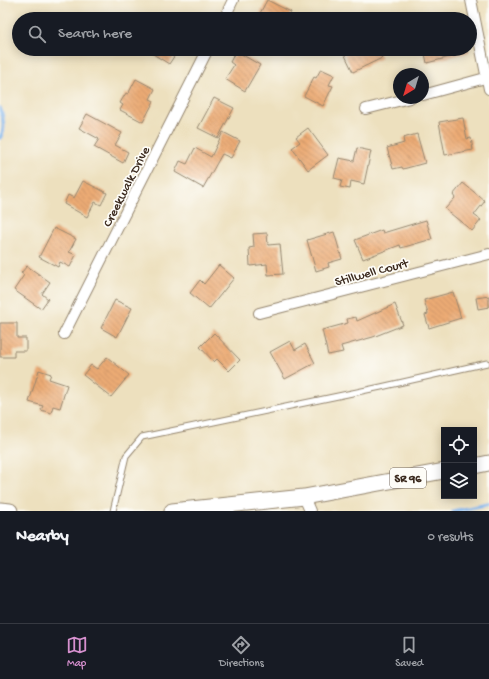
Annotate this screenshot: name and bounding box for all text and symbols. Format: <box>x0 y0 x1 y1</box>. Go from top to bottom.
search box <box>12 12 477 56</box>
icon: search <box>26 23 48 45</box>
text: Search here <box>58 25 132 43</box>
north arrow <box>393 68 429 104</box>
street label: Creekwalk Drive <box>101 144 154 230</box>
street label: Stillwell Court <box>333 256 412 290</box>
map controls <box>441 427 477 499</box>
button: locate <box>441 427 477 463</box>
button: layers <box>441 463 477 499</box>
road number: SR 96 <box>390 468 426 488</box>
text: Nearby <box>16 527 69 547</box>
text: 0 results <box>427 530 473 545</box>
tab: Map <box>66 634 88 670</box>
tab: Directions <box>219 634 264 670</box>
tab: Saved <box>395 634 423 670</box>

